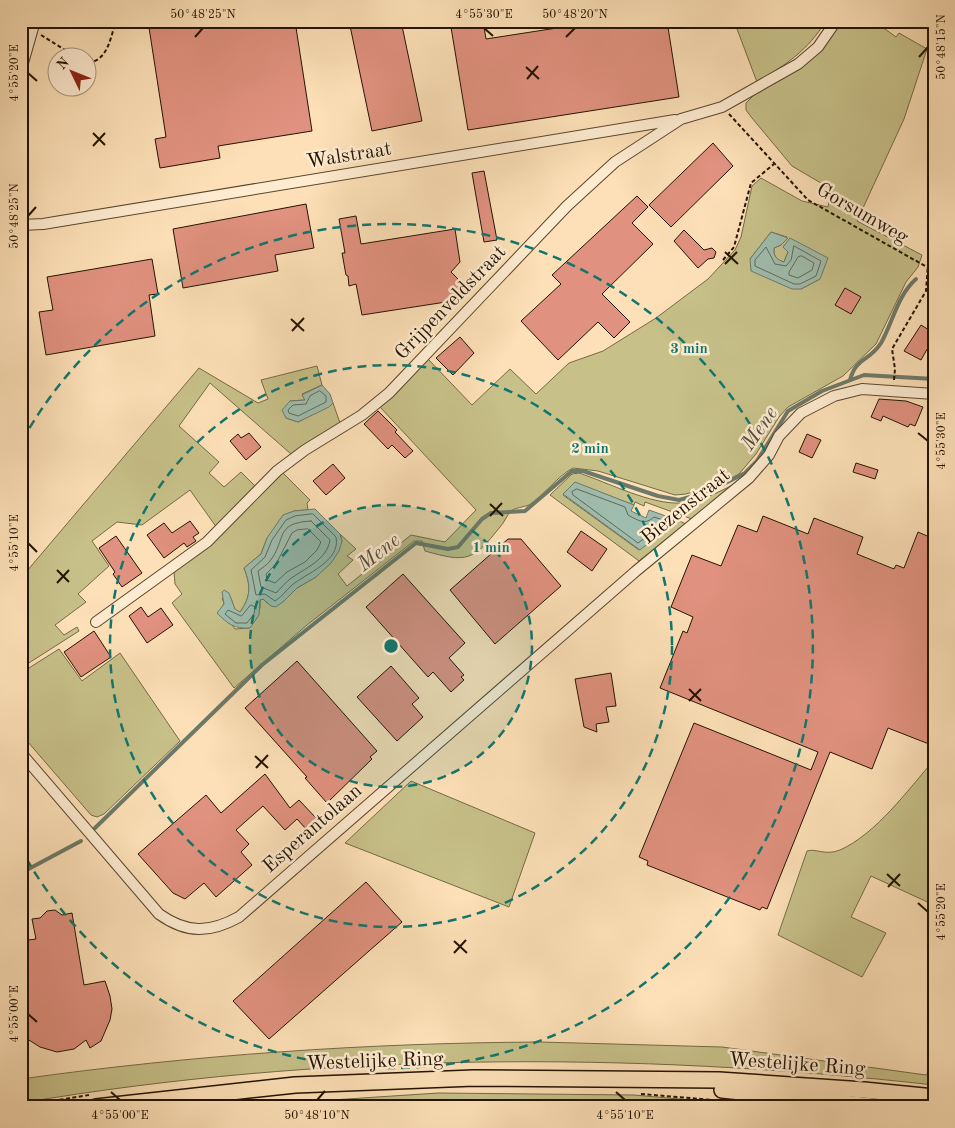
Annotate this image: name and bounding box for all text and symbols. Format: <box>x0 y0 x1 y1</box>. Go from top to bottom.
text: 50°48'25"N <box>170 8 236 21</box>
text: 4°55'30"E <box>455 8 513 21</box>
text: 50°48'20"N <box>542 8 608 21</box>
text: 50°48'15"N <box>935 14 948 80</box>
text: 4°55'20"E <box>8 44 21 102</box>
north arrow <box>48 48 98 98</box>
text: N <box>54 55 72 73</box>
street label: Walstraat <box>305 139 393 173</box>
street label: Gorsumweg <box>813 180 911 248</box>
text: 50°48'25"N <box>8 183 21 249</box>
street label: Grijpenveldstraat <box>392 242 510 364</box>
text: 3 min <box>670 342 708 357</box>
water label: Mene <box>737 403 782 456</box>
text: 4°55'30"E <box>935 412 948 470</box>
text: 2 min <box>571 442 609 457</box>
street label: Biezenstraat <box>638 465 734 549</box>
text: 4°55'10"E <box>8 514 21 572</box>
water label: Mene <box>353 530 404 577</box>
text: 1 min <box>472 541 510 556</box>
centre of rings <box>382 637 400 655</box>
street label: Esperantolaan <box>260 781 366 877</box>
text: 4°55'20"E <box>935 883 948 941</box>
text: 4°55'00"E <box>8 985 21 1043</box>
street label: Westelijke Ring <box>306 1050 444 1074</box>
street label: Westelijke Ring <box>728 1050 866 1080</box>
text: 4°55'00"E <box>91 1109 149 1122</box>
text: 50°48'10"N <box>284 1109 350 1122</box>
text: 4°55'10"E <box>596 1109 654 1122</box>

